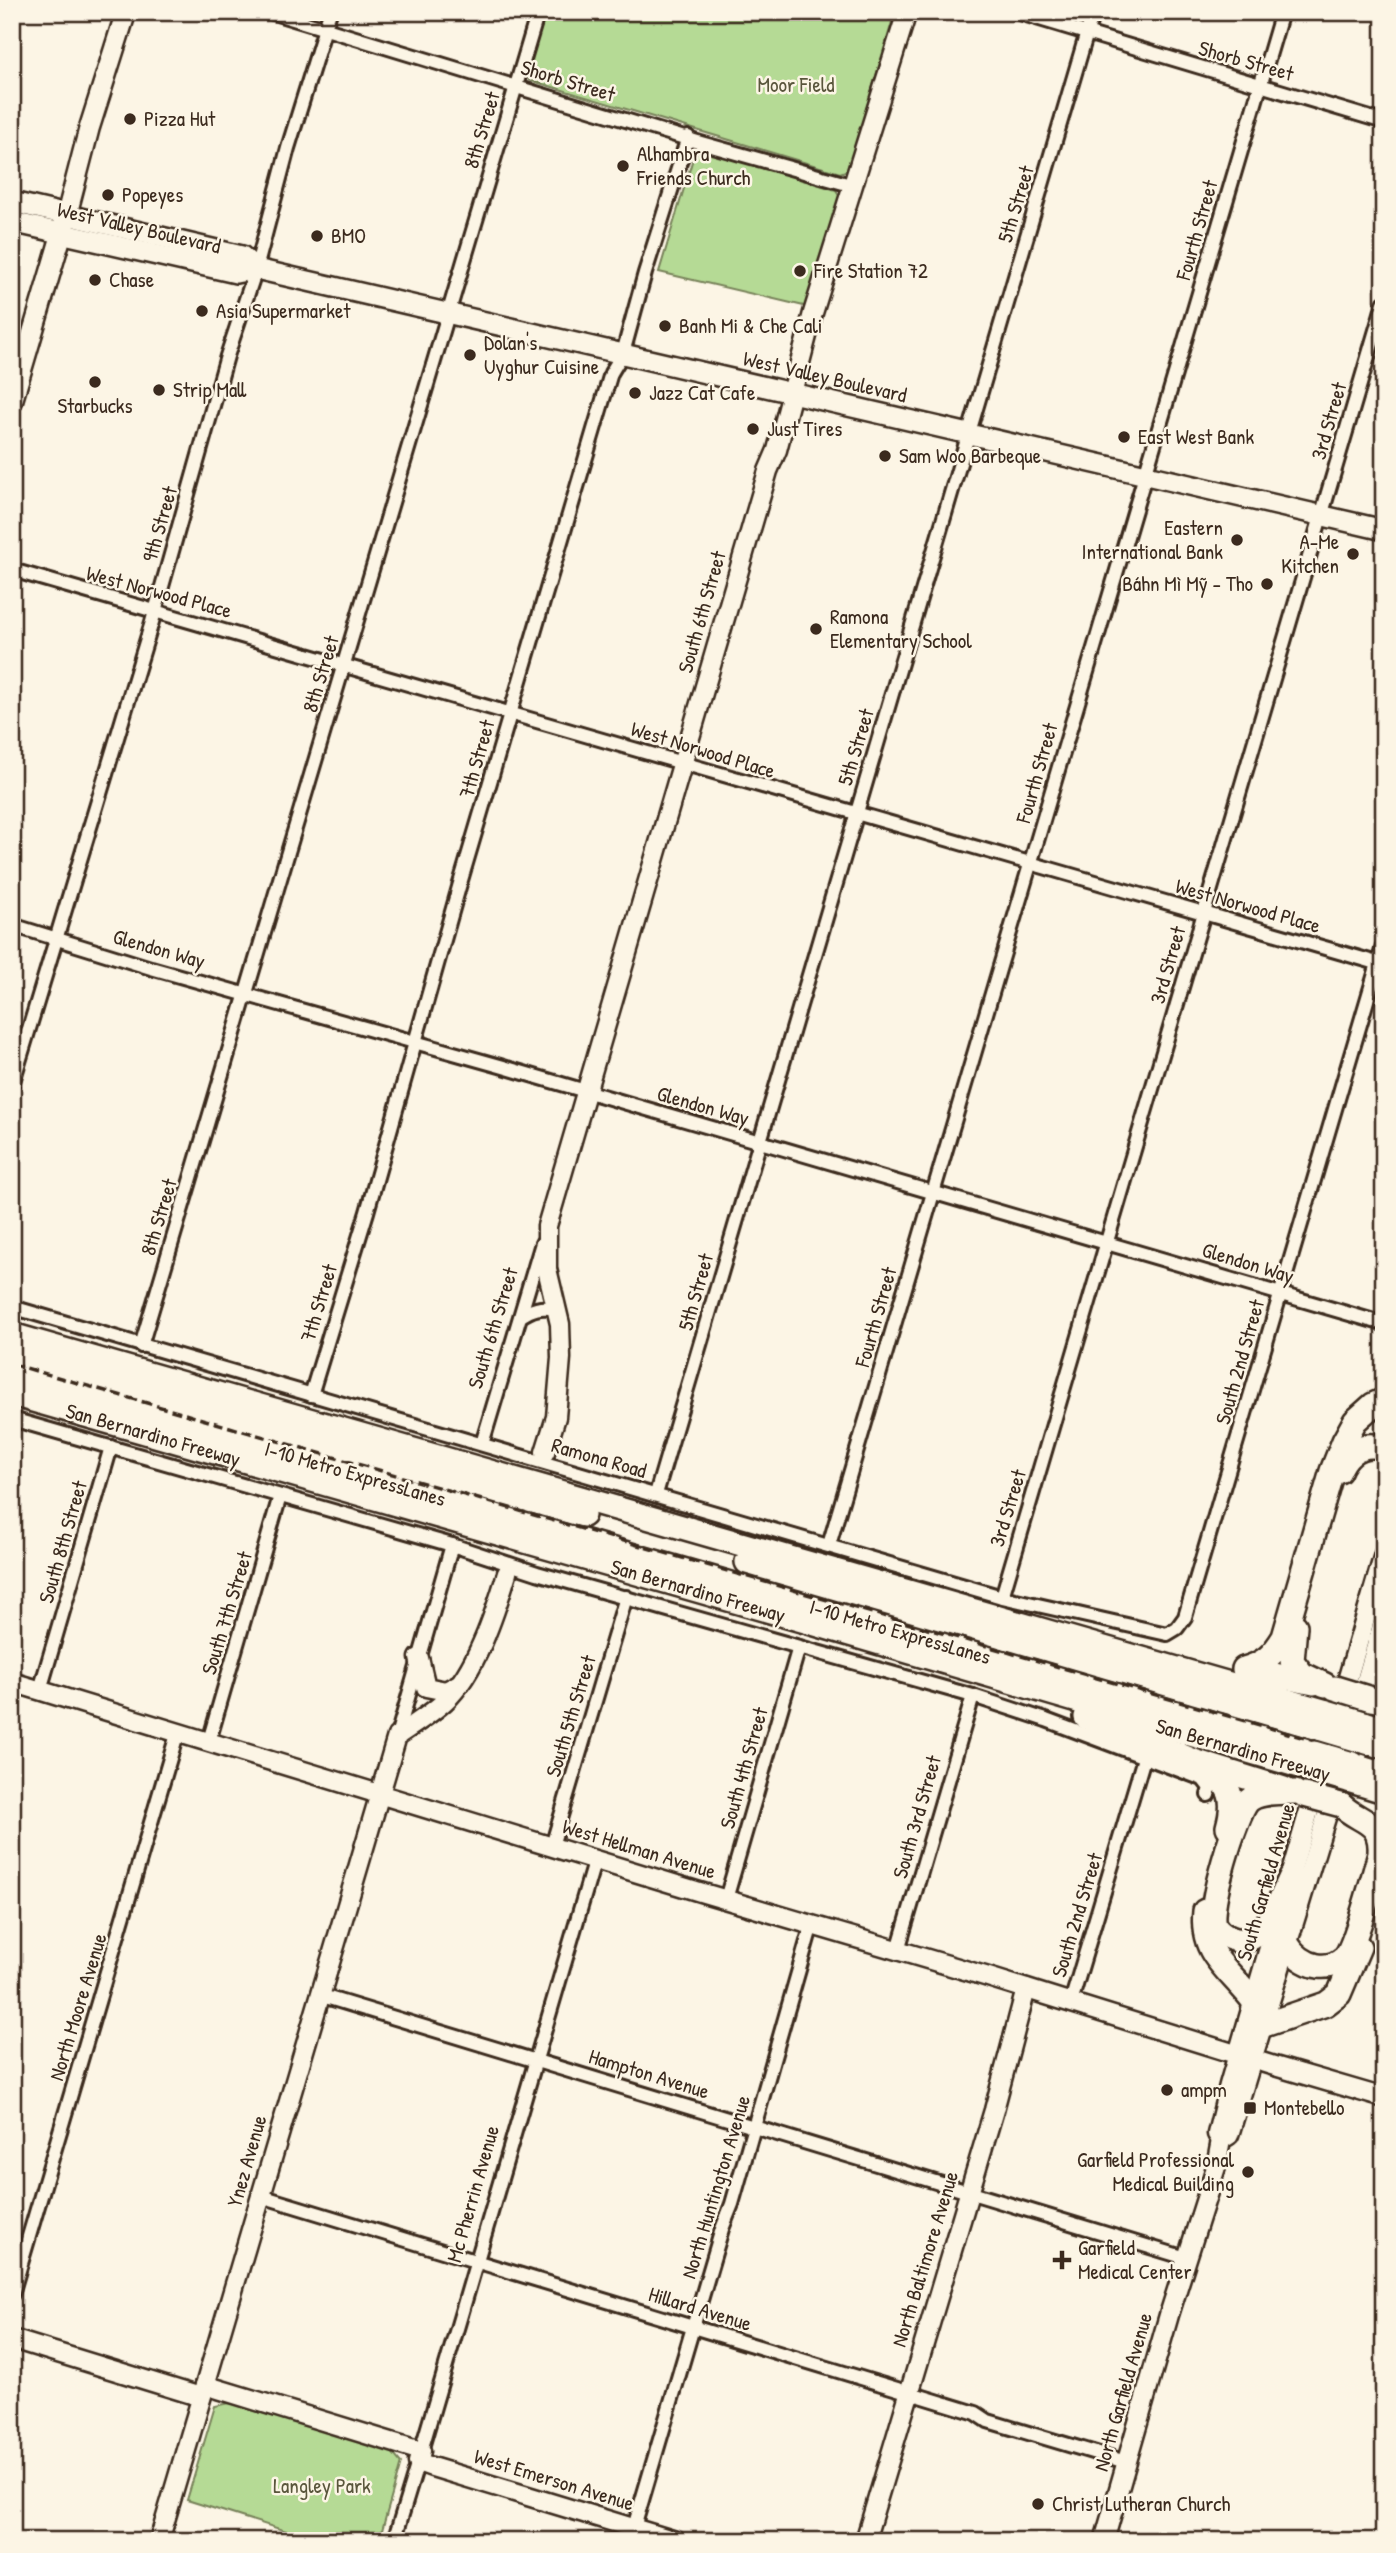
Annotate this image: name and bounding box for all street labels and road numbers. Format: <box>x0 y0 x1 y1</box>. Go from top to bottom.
street label: Shorb Street <box>1195 33 1298 88</box>
street label: Shorb Street <box>517 52 620 109</box>
street label: 8th Street <box>456 87 507 172</box>
street label: 5th Street <box>990 161 1041 246</box>
street label: Fourth Street <box>1168 176 1225 284</box>
street label: West Valley Boulevard <box>55 195 224 260</box>
street label: West Valley Boulevard <box>741 344 910 409</box>
street label: 3rd Street <box>1304 378 1354 463</box>
street label: 9th Street <box>135 482 184 565</box>
street label: South 6th Street <box>670 547 733 676</box>
street label: West Norwood Place <box>83 558 235 625</box>
street label: 8th Street <box>295 631 346 716</box>
street label: 5th Street <box>830 704 881 789</box>
street label: West Norwood Place <box>628 714 779 785</box>
street label: 7th Street <box>452 716 502 801</box>
street label: Fourth Street <box>1008 719 1065 827</box>
street label: West Norwood Place <box>1172 871 1324 940</box>
street label: Glendon Way <box>110 922 209 976</box>
street label: 3rd Street <box>1143 922 1193 1007</box>
street label: Glendon Way <box>654 1079 753 1133</box>
street label: 8th Street <box>133 1174 184 1259</box>
street label: Glendon Way <box>1199 1235 1298 1290</box>
street label: 5th Street <box>671 1249 721 1334</box>
street label: 7th Street <box>293 1260 344 1345</box>
street label: South 6th Street <box>460 1263 525 1392</box>
street label: Fourth Street <box>847 1263 904 1371</box>
street label: South 2nd Street <box>1208 1295 1271 1428</box>
street label: San Bernardino Freeway <box>62 1396 244 1473</box>
street label: Ramona Road <box>548 1430 650 1485</box>
street label: I-10 Metro ExpressLanes <box>261 1434 449 1513</box>
street label: 3rd Street <box>982 1465 1033 1550</box>
street label: South 8th Street <box>31 1476 94 1607</box>
street label: South 7th Street <box>194 1547 259 1678</box>
street label: San Bernardino Freeway <box>607 1552 789 1629</box>
street label: I-10 Metro ExpressLanes <box>806 1592 994 1671</box>
street label: South 5th Street <box>538 1651 603 1780</box>
street label: South 4th Street <box>712 1703 775 1832</box>
street label: San Bernardino Freeway <box>1152 1711 1334 1788</box>
street label: South 3rd Street <box>885 1751 948 1882</box>
street label: South Garfield Avenue <box>1229 1800 1302 1964</box>
street label: West Hellman Avenue <box>559 1811 719 1886</box>
street label: South 2nd Street <box>1044 1848 1109 1981</box>
street label: North Moore Avenue <box>41 1930 114 2084</box>
street label: Hampton Avenue <box>585 2041 713 2106</box>
street label: North Huntington Avenue <box>674 2092 757 2282</box>
street label: Ynez Avenue <box>220 2112 273 2210</box>
street label: Mc Pherrin Avenue <box>439 2122 506 2266</box>
street label: North Baltimore Avenue <box>884 2167 965 2350</box>
street label: Hillard Avenue <box>645 2279 755 2338</box>
street label: North Garfield Avenue <box>1086 2309 1159 2475</box>
street label: West Emerson Avenue <box>471 2441 638 2518</box>

